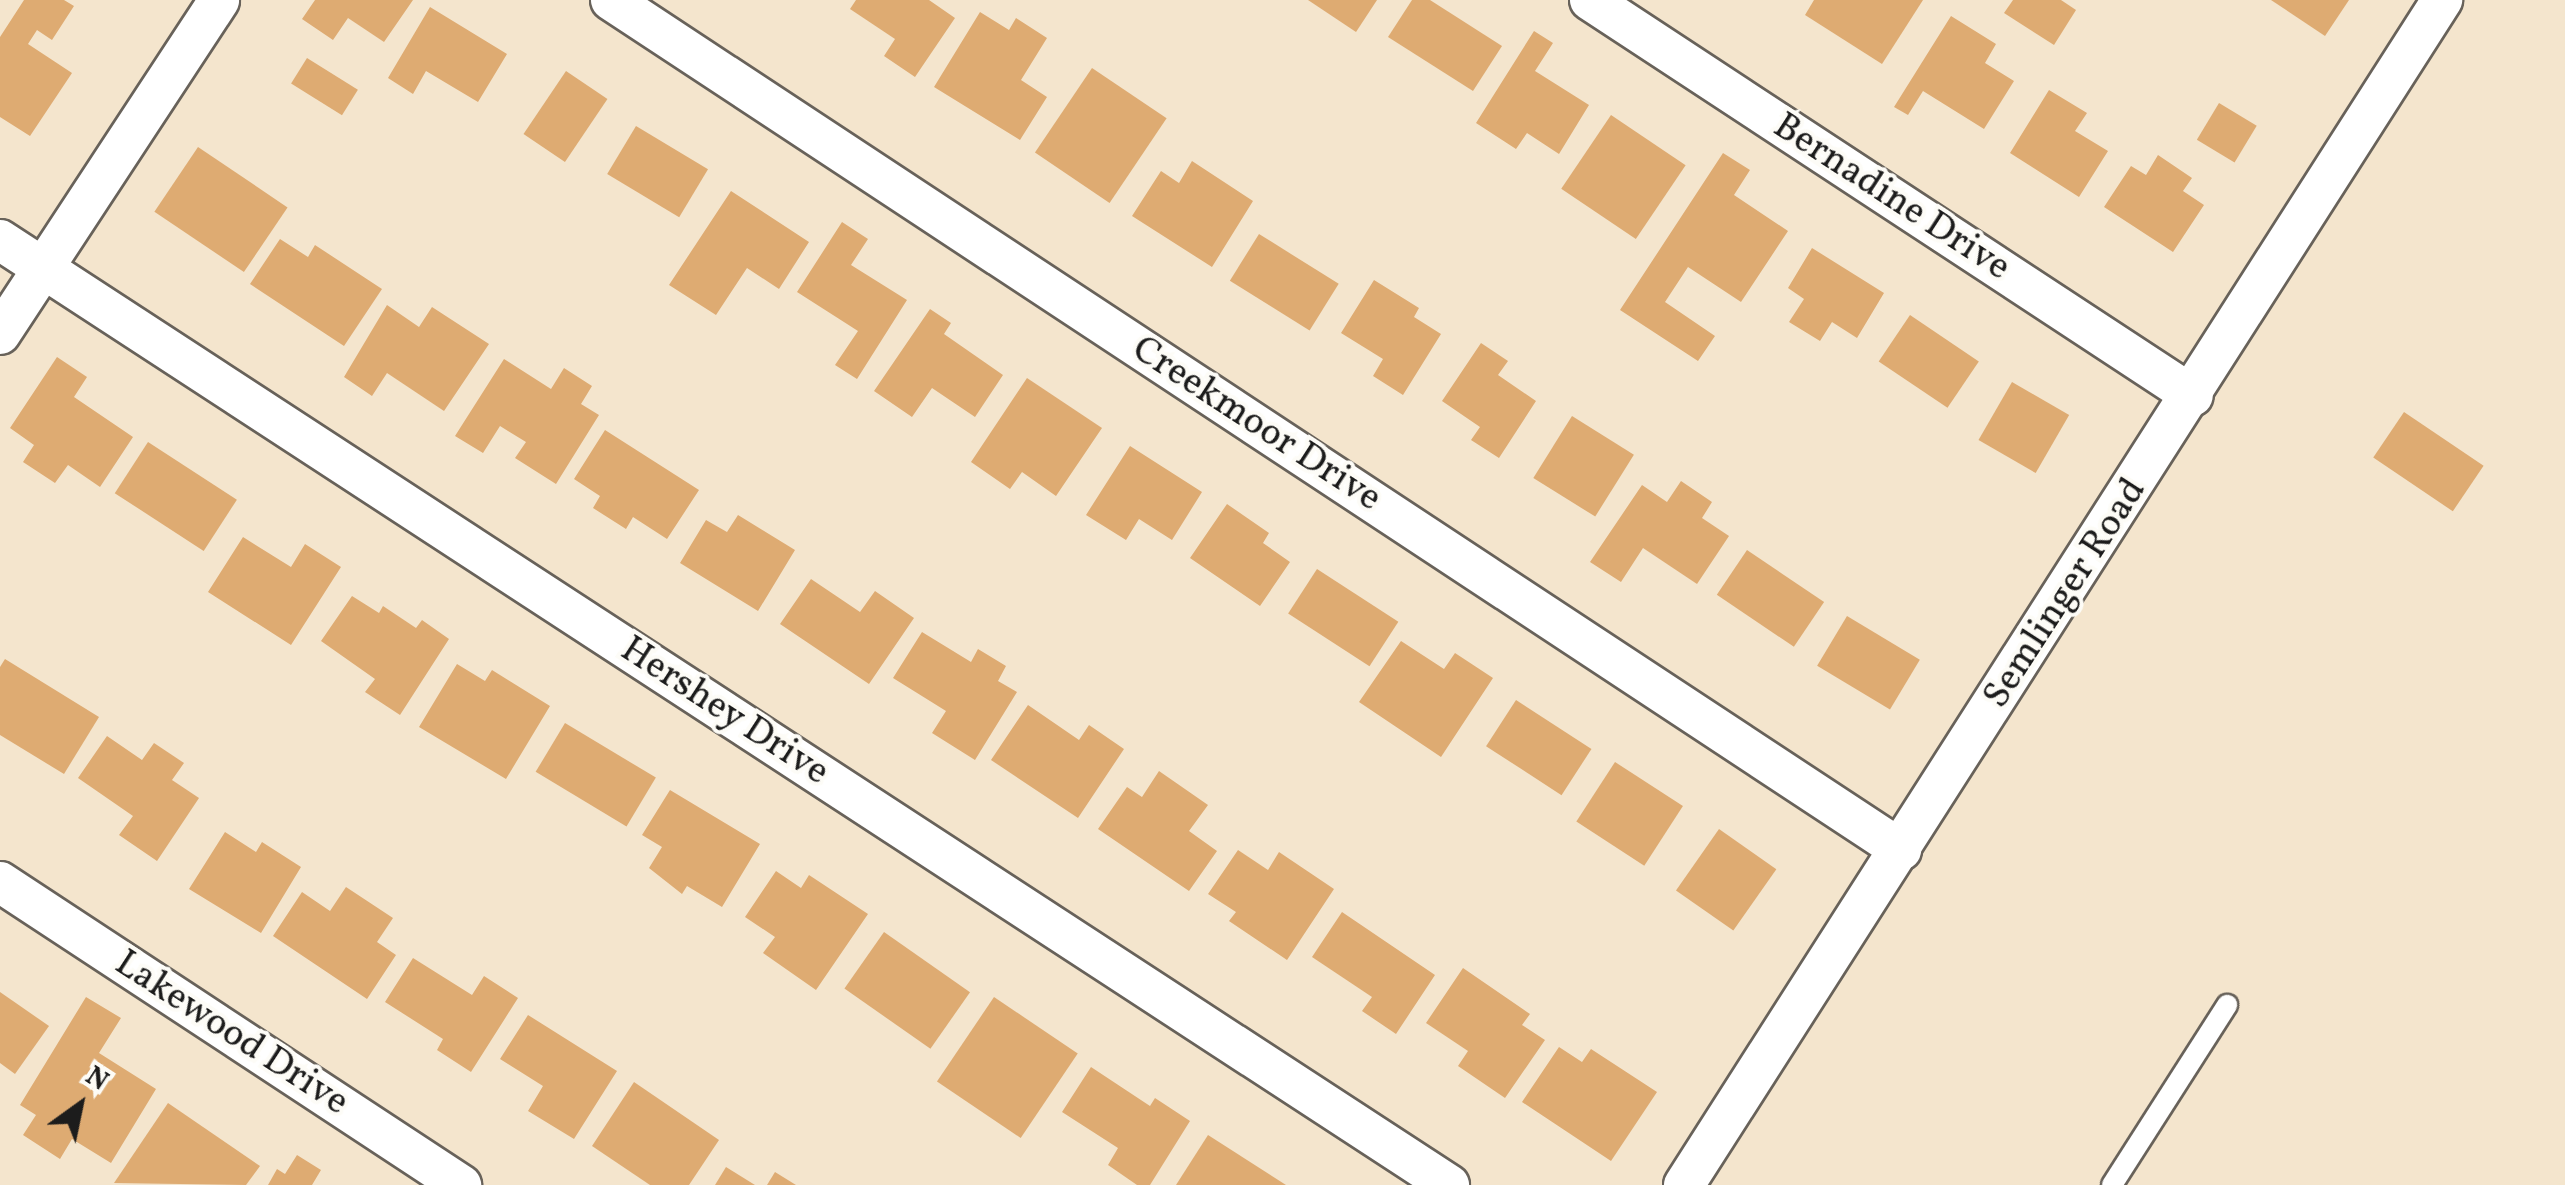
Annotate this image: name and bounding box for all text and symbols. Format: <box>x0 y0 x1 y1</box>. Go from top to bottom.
street label: Bernadine Drive <box>1764 104 2018 292</box>
street label: Creekmoor Drive <box>1123 327 1389 523</box>
street label: Semlinger Road <box>1975 471 2157 717</box>
street label: Hershey Drive <box>611 628 837 796</box>
street label: Lakewood Drive <box>106 942 356 1126</box>
north arrow <box>30 1055 130 1155</box>
text: N <box>77 1058 116 1101</box>

